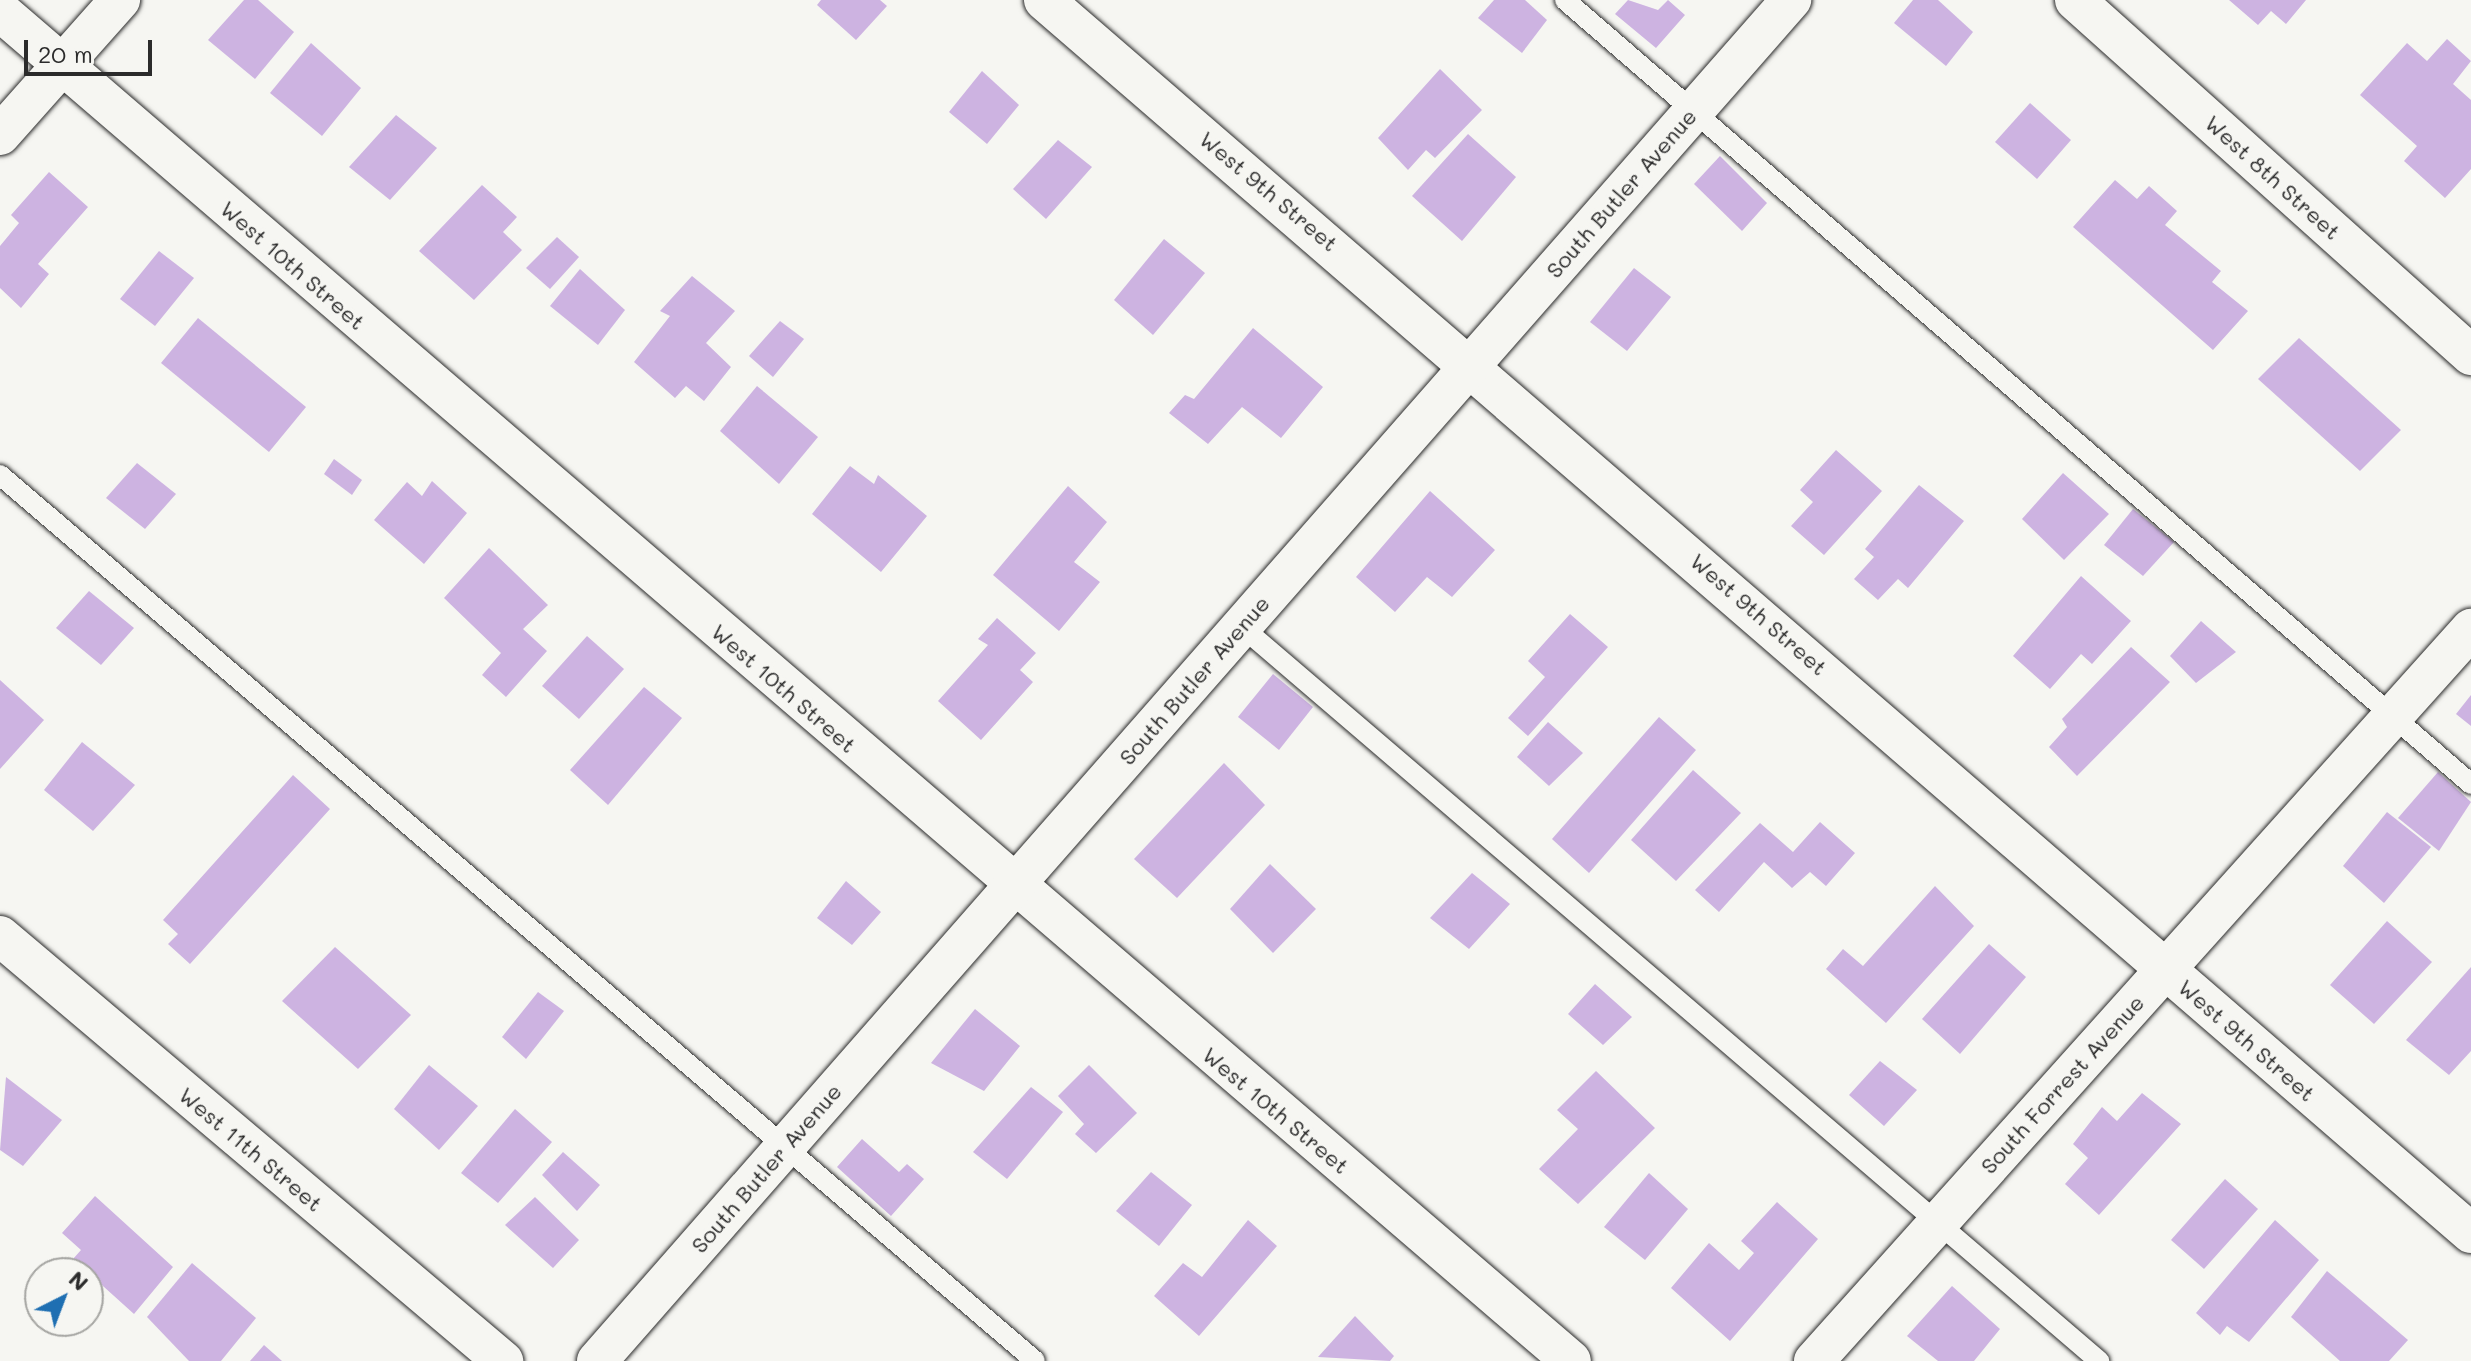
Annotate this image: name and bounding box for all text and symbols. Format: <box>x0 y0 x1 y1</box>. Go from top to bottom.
scale bar <box>28 24 156 74</box>
text: 20 m <box>38 38 93 69</box>
street label: South Butler Avenue <box>1540 103 1702 283</box>
street label: West 8th Street <box>2200 109 2346 245</box>
street label: West 9th Street <box>1194 125 1344 257</box>
street label: West 10th Street <box>215 195 371 335</box>
street label: West 9th Street <box>1685 547 1833 681</box>
street label: South Butler Avenue <box>1113 590 1275 770</box>
street label: West 10th Street <box>706 618 862 758</box>
street label: West 9th Street <box>2173 973 2321 1107</box>
street label: South Forrest Avenue <box>1975 989 2149 1179</box>
street label: West 10th Street <box>1197 1041 1355 1179</box>
street label: South Butler Avenue <box>685 1078 847 1258</box>
street label: West 11th Street <box>174 1081 328 1217</box>
north arrow <box>24 1257 104 1337</box>
text: N <box>63 1264 95 1297</box>

